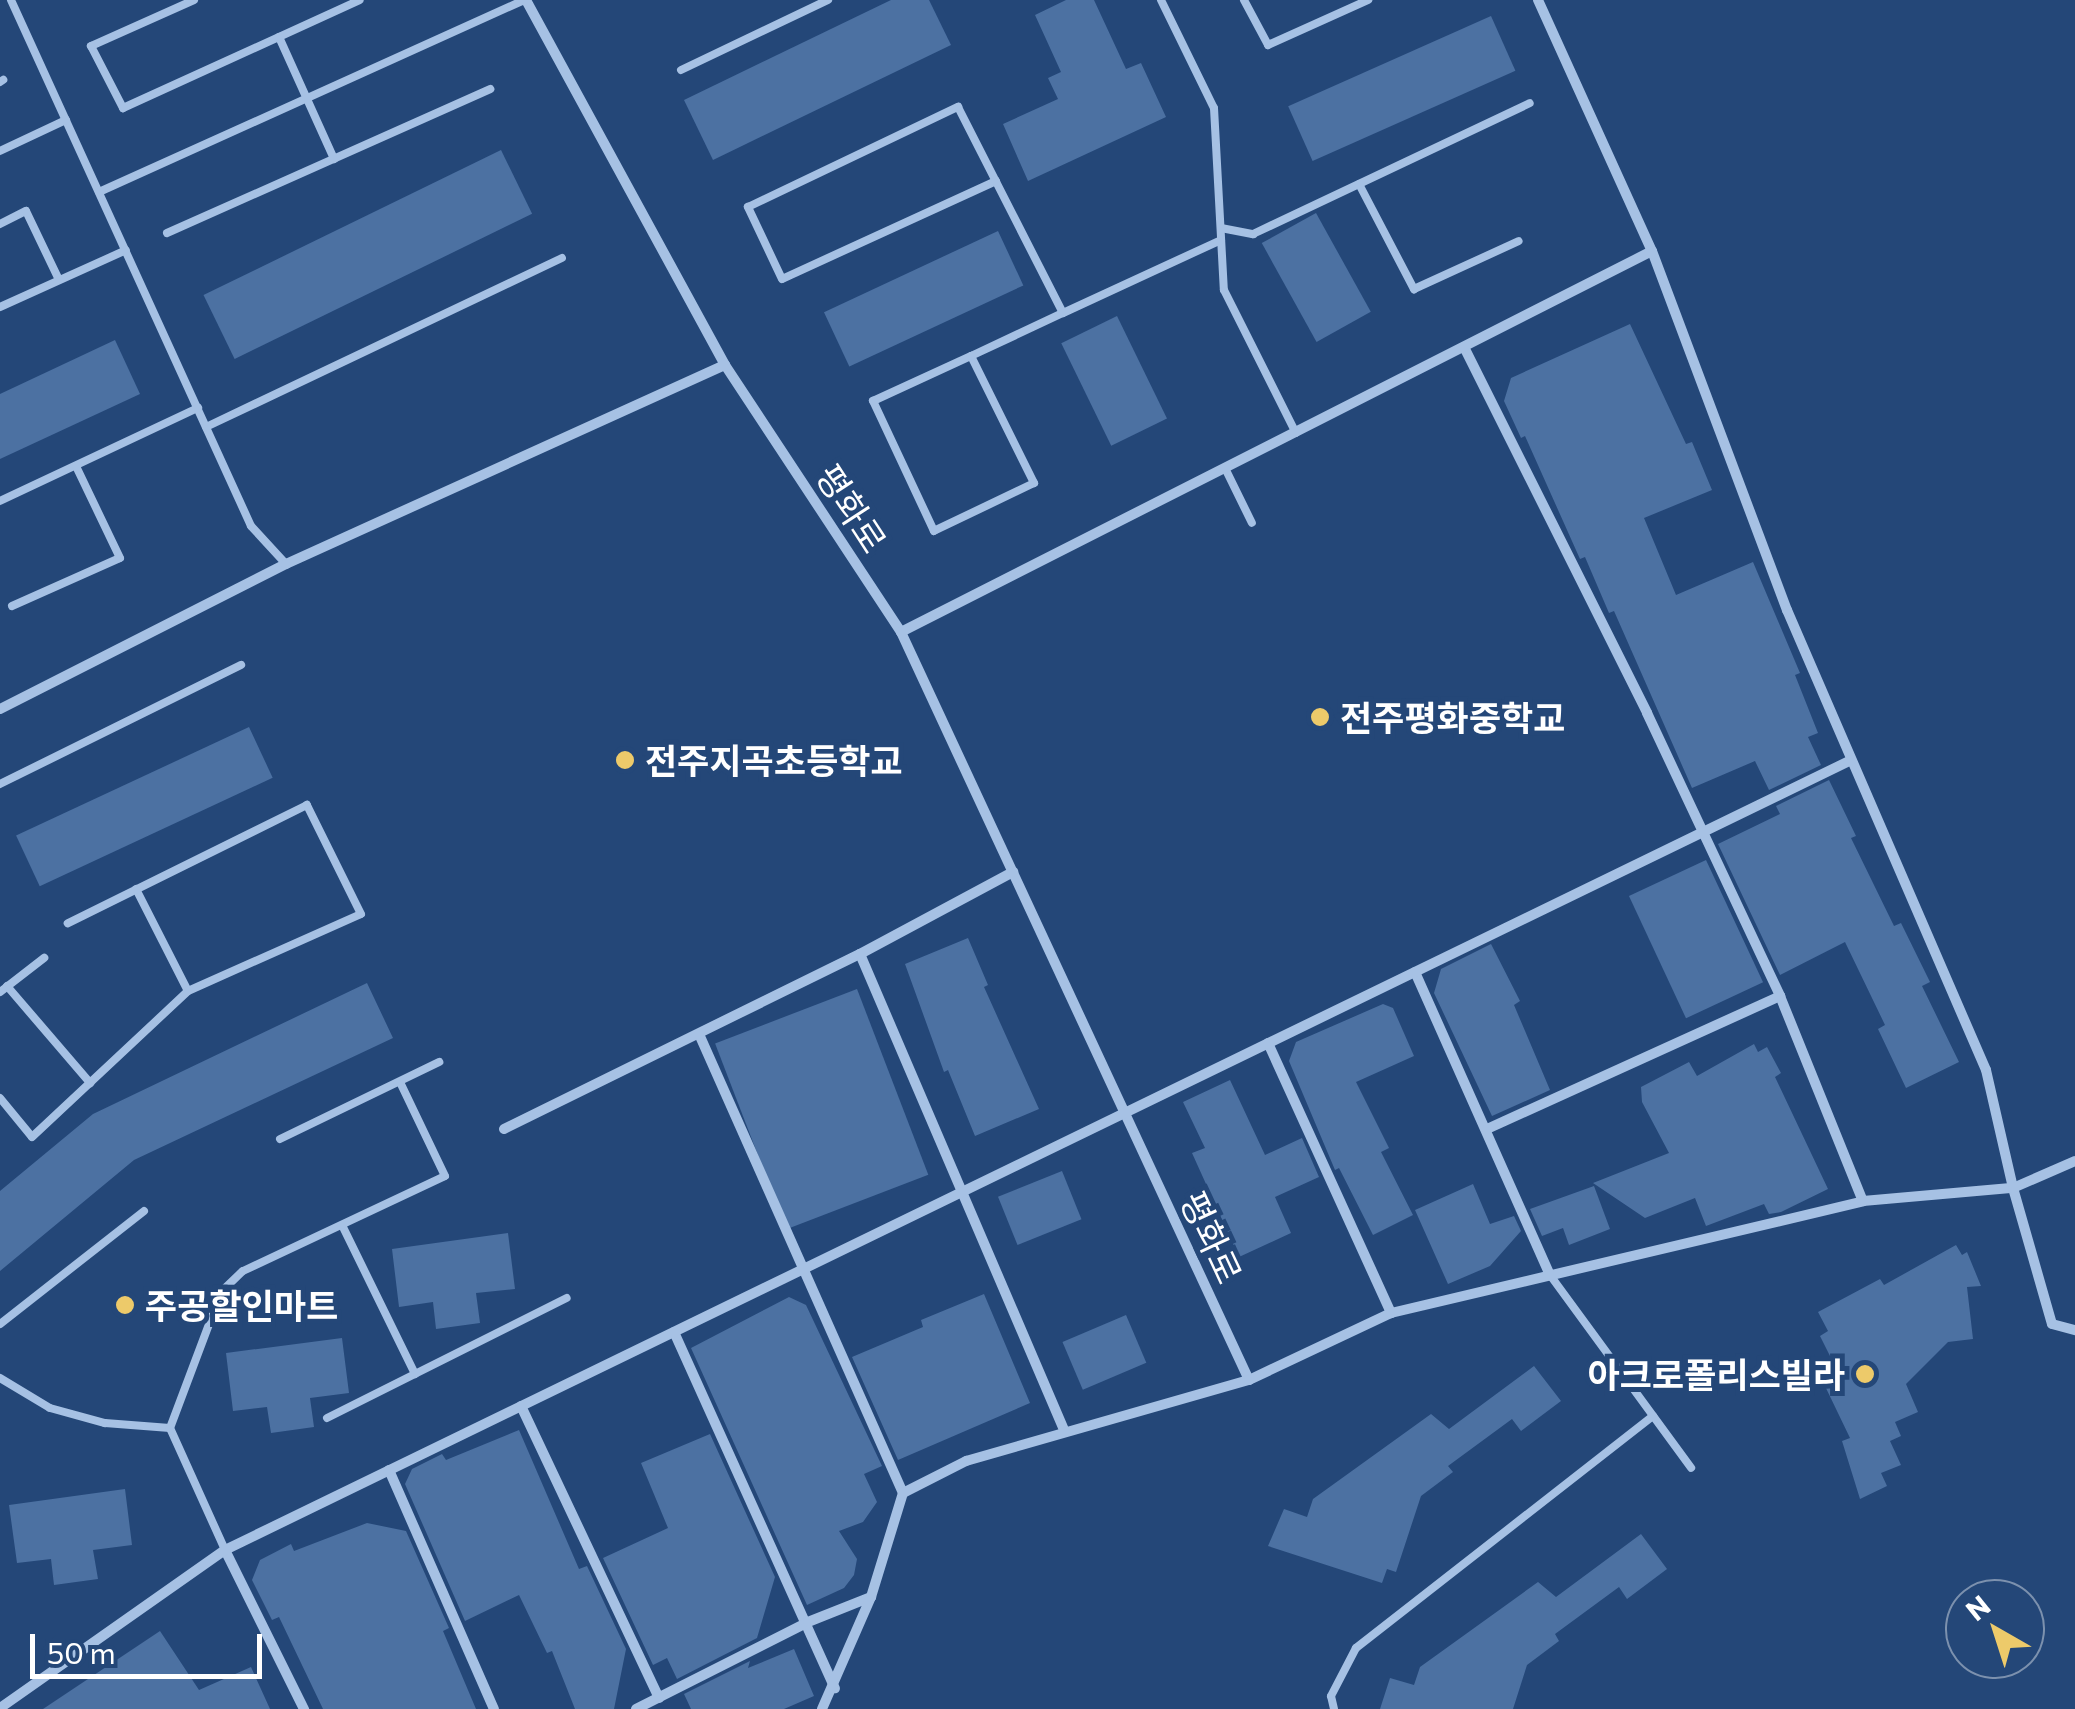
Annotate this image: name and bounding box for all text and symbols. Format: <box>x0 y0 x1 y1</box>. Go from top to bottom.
street label: 평화로 <box>808 456 896 560</box>
place label: 전주평화중학교 <box>1340 696 1565 738</box>
marker: 전주평화중학교 <box>1309 706 1331 728</box>
place label: 전주지곡초등학교 <box>645 739 903 781</box>
marker: 전주지곡초등학교 <box>614 749 636 771</box>
street label: 평화로 <box>1173 1184 1251 1290</box>
place label: 주공할인마트 <box>145 1284 338 1326</box>
marker: 주공할인마트 <box>114 1294 136 1316</box>
place label: 아크로폴리스빌라 <box>1587 1353 1845 1395</box>
marker: 아크로폴리스빌라 <box>1854 1363 1876 1385</box>
north arrow <box>1945 1579 2045 1679</box>
text: N <box>1959 1587 1996 1627</box>
scale bar <box>35 1614 268 1676</box>
text: 50 m <box>47 1633 116 1670</box>

